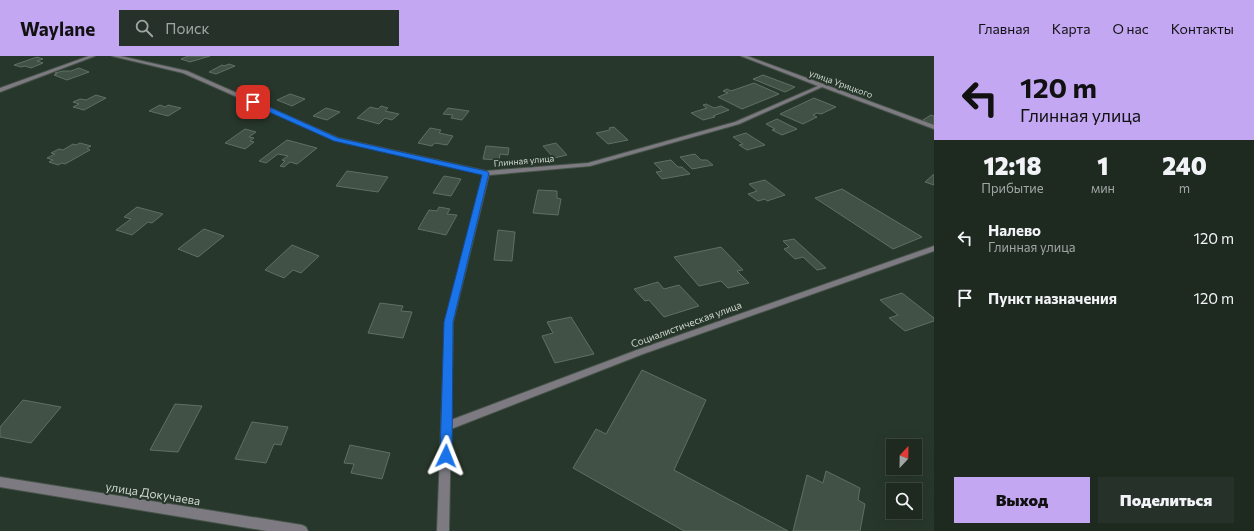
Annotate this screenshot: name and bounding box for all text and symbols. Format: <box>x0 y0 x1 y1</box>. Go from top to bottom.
search box <box>119 10 399 46</box>
text: Waylane <box>20 17 95 40</box>
icon: search <box>133 17 155 39</box>
text: Поиск <box>165 19 209 37</box>
text: Главная <box>978 20 1030 37</box>
text: Карта <box>1052 20 1090 37</box>
text: О нас <box>1112 20 1149 37</box>
text: Контакты <box>1171 20 1234 37</box>
street label: улица Урицкого <box>808 67 874 100</box>
text: 120 m <box>1020 70 1097 104</box>
icon: left <box>954 72 1006 124</box>
pin <box>236 85 270 119</box>
icon: arrive <box>242 91 264 113</box>
text: Глинная улица <box>1020 104 1141 126</box>
text: 12:18 <box>983 151 1041 180</box>
text: 1 <box>1097 151 1109 180</box>
text: 240 <box>1162 151 1207 180</box>
street label: Глинная улица <box>493 152 555 169</box>
text: Прибытие <box>981 180 1044 196</box>
text: мин <box>1091 180 1115 196</box>
text: m <box>1179 180 1190 196</box>
text: Налево <box>988 221 1041 239</box>
icon: left <box>954 227 976 249</box>
text: 120 m <box>1194 229 1234 247</box>
text: Глинная улица <box>988 239 1075 255</box>
icon: arrive <box>954 287 976 309</box>
text: Пункт назначения <box>988 289 1117 307</box>
text: 120 m <box>1194 289 1234 307</box>
street label: Социалистическая улица <box>629 298 743 350</box>
position arrow <box>425 435 467 477</box>
north arrow <box>886 439 922 475</box>
map controls <box>886 439 922 519</box>
button: Выход <box>954 477 1090 523</box>
button: Поделиться <box>1098 477 1234 523</box>
street label: улица Докучаева <box>105 479 202 507</box>
button: search <box>886 483 922 519</box>

